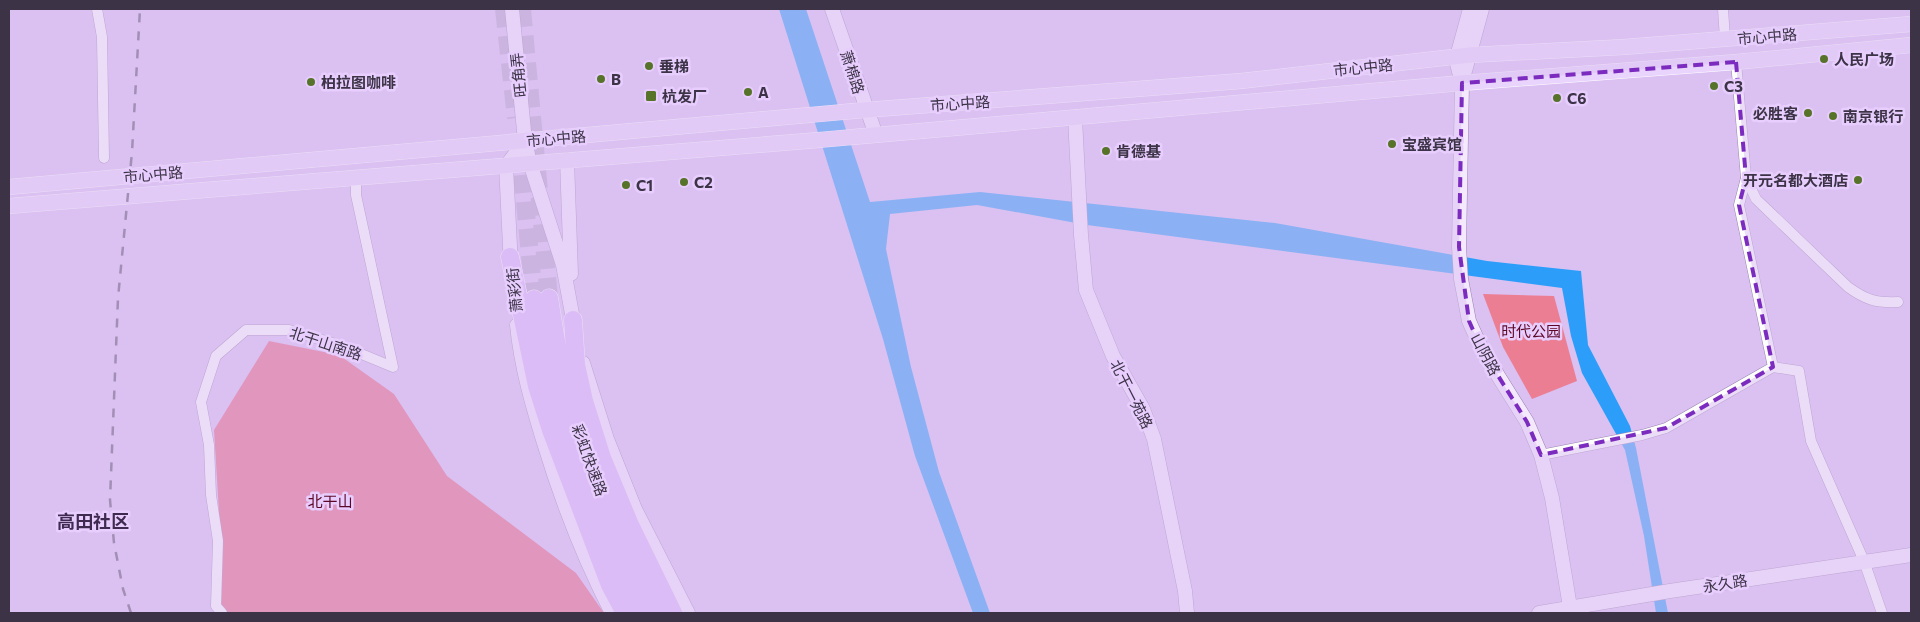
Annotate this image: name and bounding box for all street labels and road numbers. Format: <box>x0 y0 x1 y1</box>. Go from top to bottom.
street label: 市心中路 <box>1736 24 1798 48</box>
street label: 萧棉路 <box>837 48 869 96</box>
street label: 旺角弄 <box>507 52 529 98</box>
street label: 市心中路 <box>1332 55 1394 79</box>
street label: 市心中路 <box>929 92 991 114</box>
street label: 市心中路 <box>525 126 587 150</box>
street label: 市心中路 <box>122 162 184 186</box>
street label: 萧彩街 <box>503 267 525 313</box>
street label: 北干山南路 <box>288 323 364 363</box>
street label: 山阴路 <box>1467 330 1505 378</box>
street label: 北干一苑路 <box>1107 356 1157 432</box>
street label: 彩虹快速路 <box>569 422 611 498</box>
street label: 永久路 <box>1701 571 1749 595</box>

